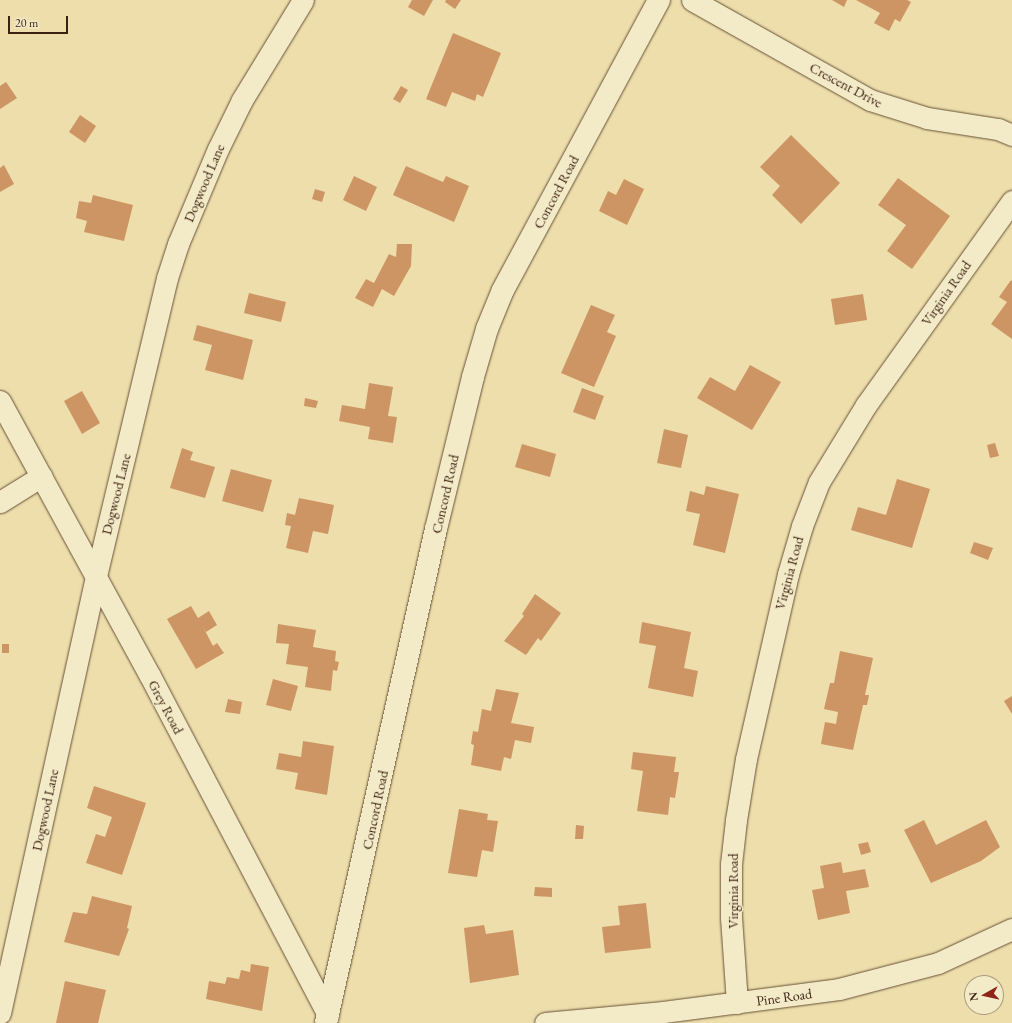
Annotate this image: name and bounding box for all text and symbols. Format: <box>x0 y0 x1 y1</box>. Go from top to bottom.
scale bar <box>10 8 70 34</box>
text: 20 m <box>15 15 38 31</box>
street label: Crescent Drive <box>807 59 885 111</box>
street label: Dogwood Lane <box>180 141 228 225</box>
street label: Concord Road <box>530 153 582 231</box>
street label: Virginia Road <box>918 257 974 329</box>
street label: Dogwood Lane <box>98 452 134 536</box>
street label: Concord Road <box>428 453 462 535</box>
street label: Virginia Road <box>771 534 807 612</box>
street label: Grey Road <box>145 677 187 737</box>
street label: Dogwood Lane <box>28 768 62 852</box>
street label: Concord Road <box>358 769 392 851</box>
street label: Virginia Road <box>725 853 741 929</box>
north arrow <box>964 975 1004 1015</box>
street label: Pine Road <box>755 985 813 1009</box>
text: N <box>966 991 981 1002</box>

